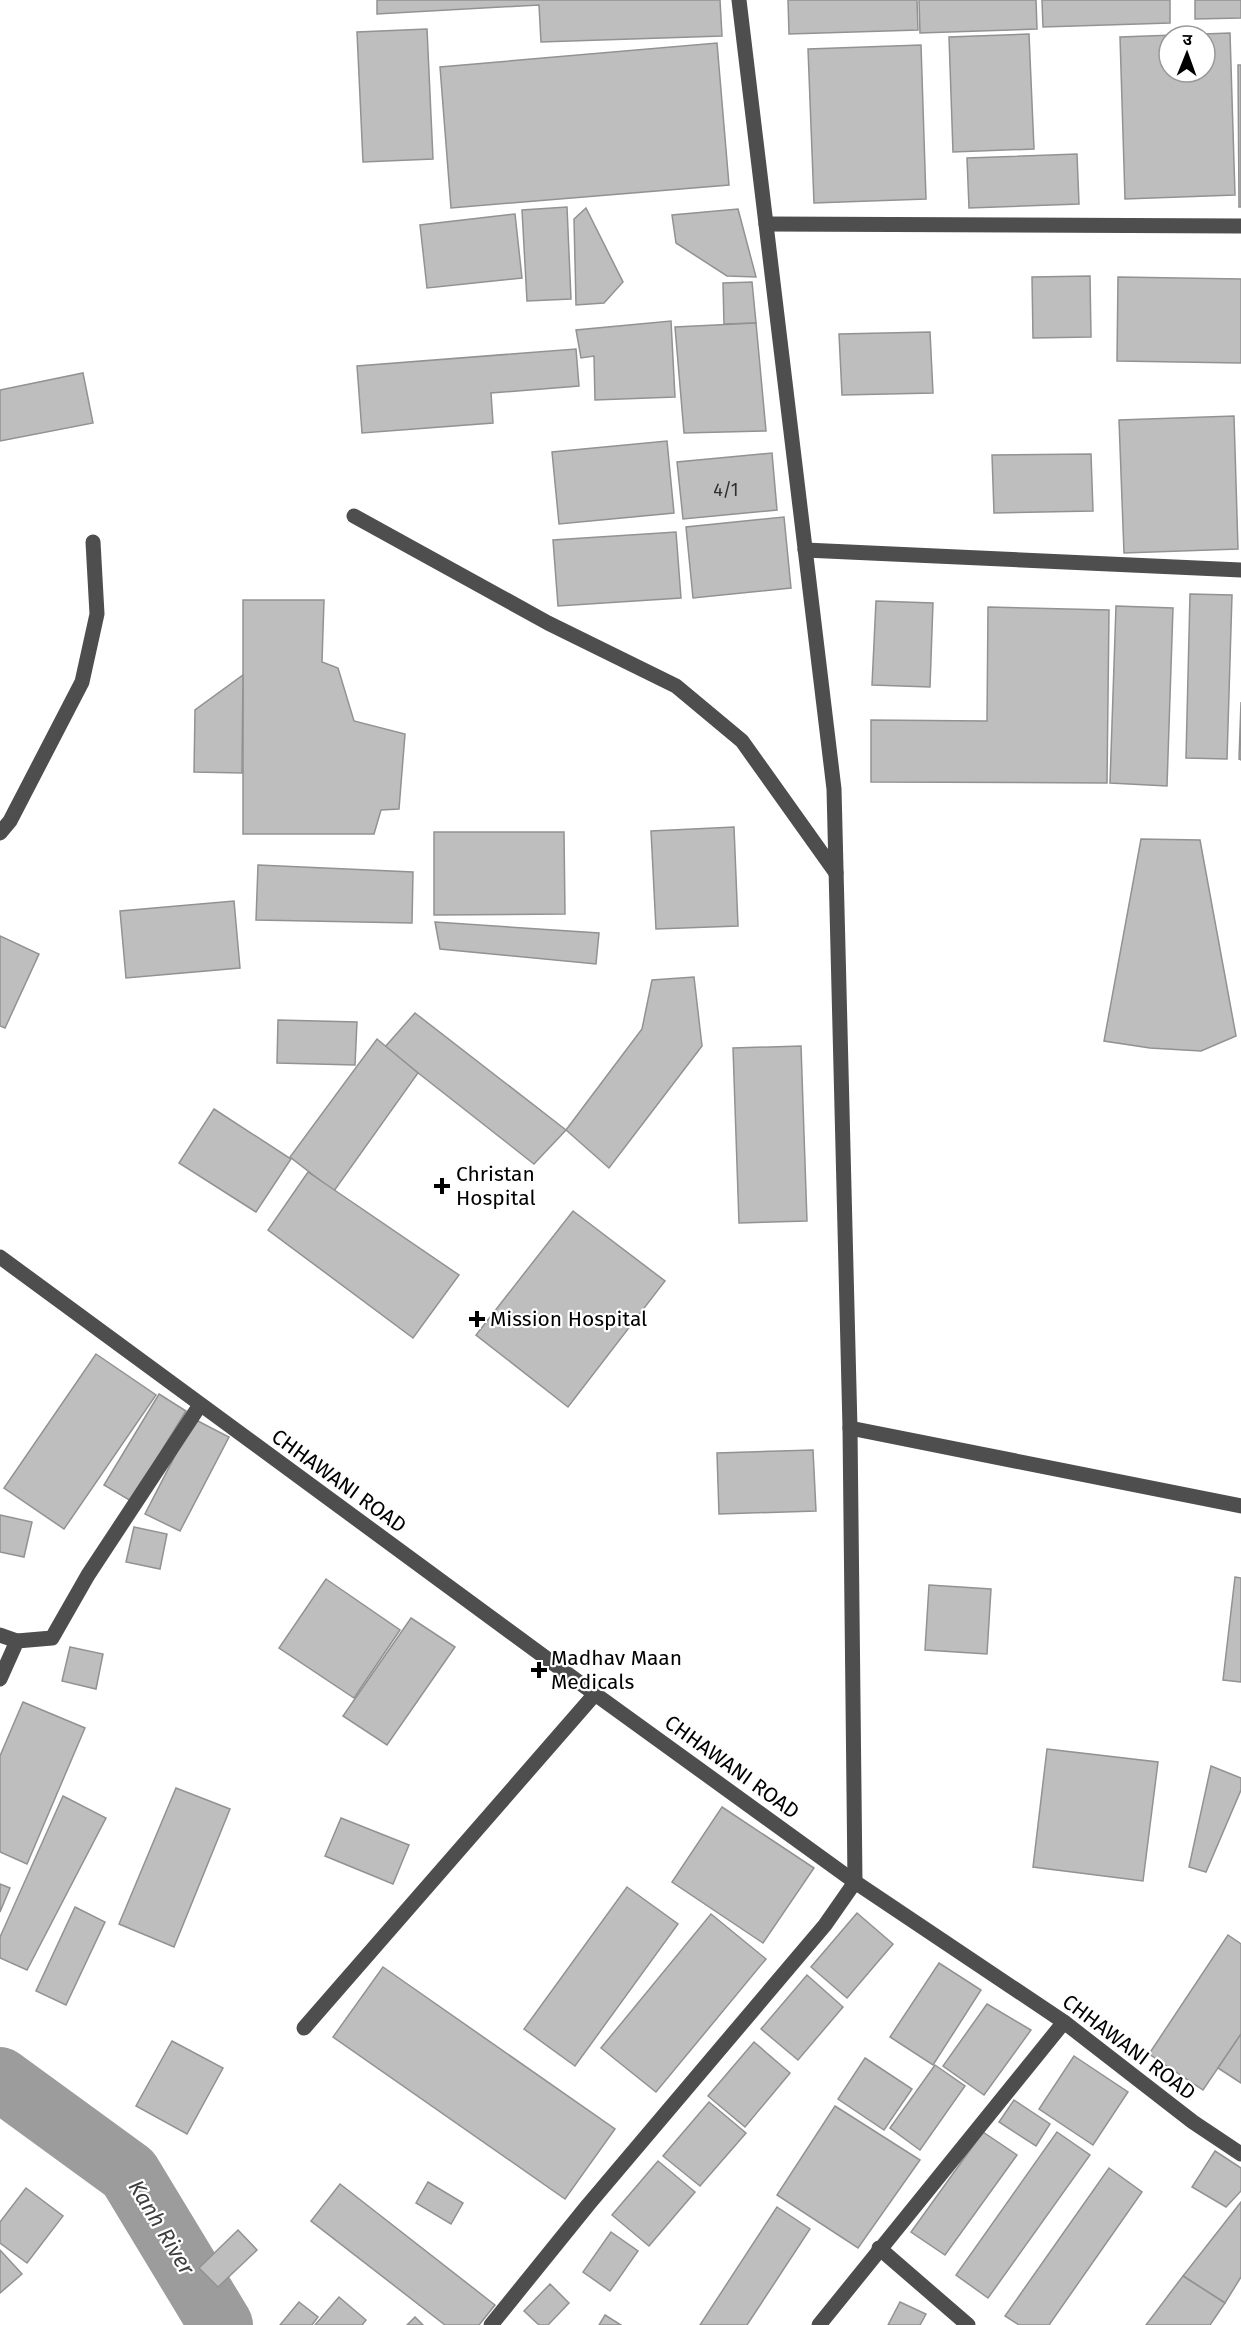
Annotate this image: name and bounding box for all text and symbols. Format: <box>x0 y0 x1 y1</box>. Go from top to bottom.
north arrow <box>1157 24 1217 84</box>
text: उ <box>1182 30 1193 49</box>
house number: 4/1 <box>713 479 739 501</box>
place label: Christan Hospital <box>456 1161 536 1211</box>
marker: Christan Hospital <box>433 1177 451 1195</box>
place label: Mission Hospital <box>490 1306 647 1332</box>
marker: Mission Hospital <box>468 1310 486 1328</box>
street label: CHHAWANI ROAD <box>267 1423 411 1539</box>
place label: Madhav Maan Medicals <box>551 1645 682 1695</box>
marker: Madhav Maan Medicals <box>532 1663 546 1677</box>
street label: CHHAWANI ROAD <box>660 1709 804 1825</box>
street label: CHHAWANI ROAD <box>1057 1988 1201 2106</box>
water label: Kanh River <box>123 2175 201 2280</box>

